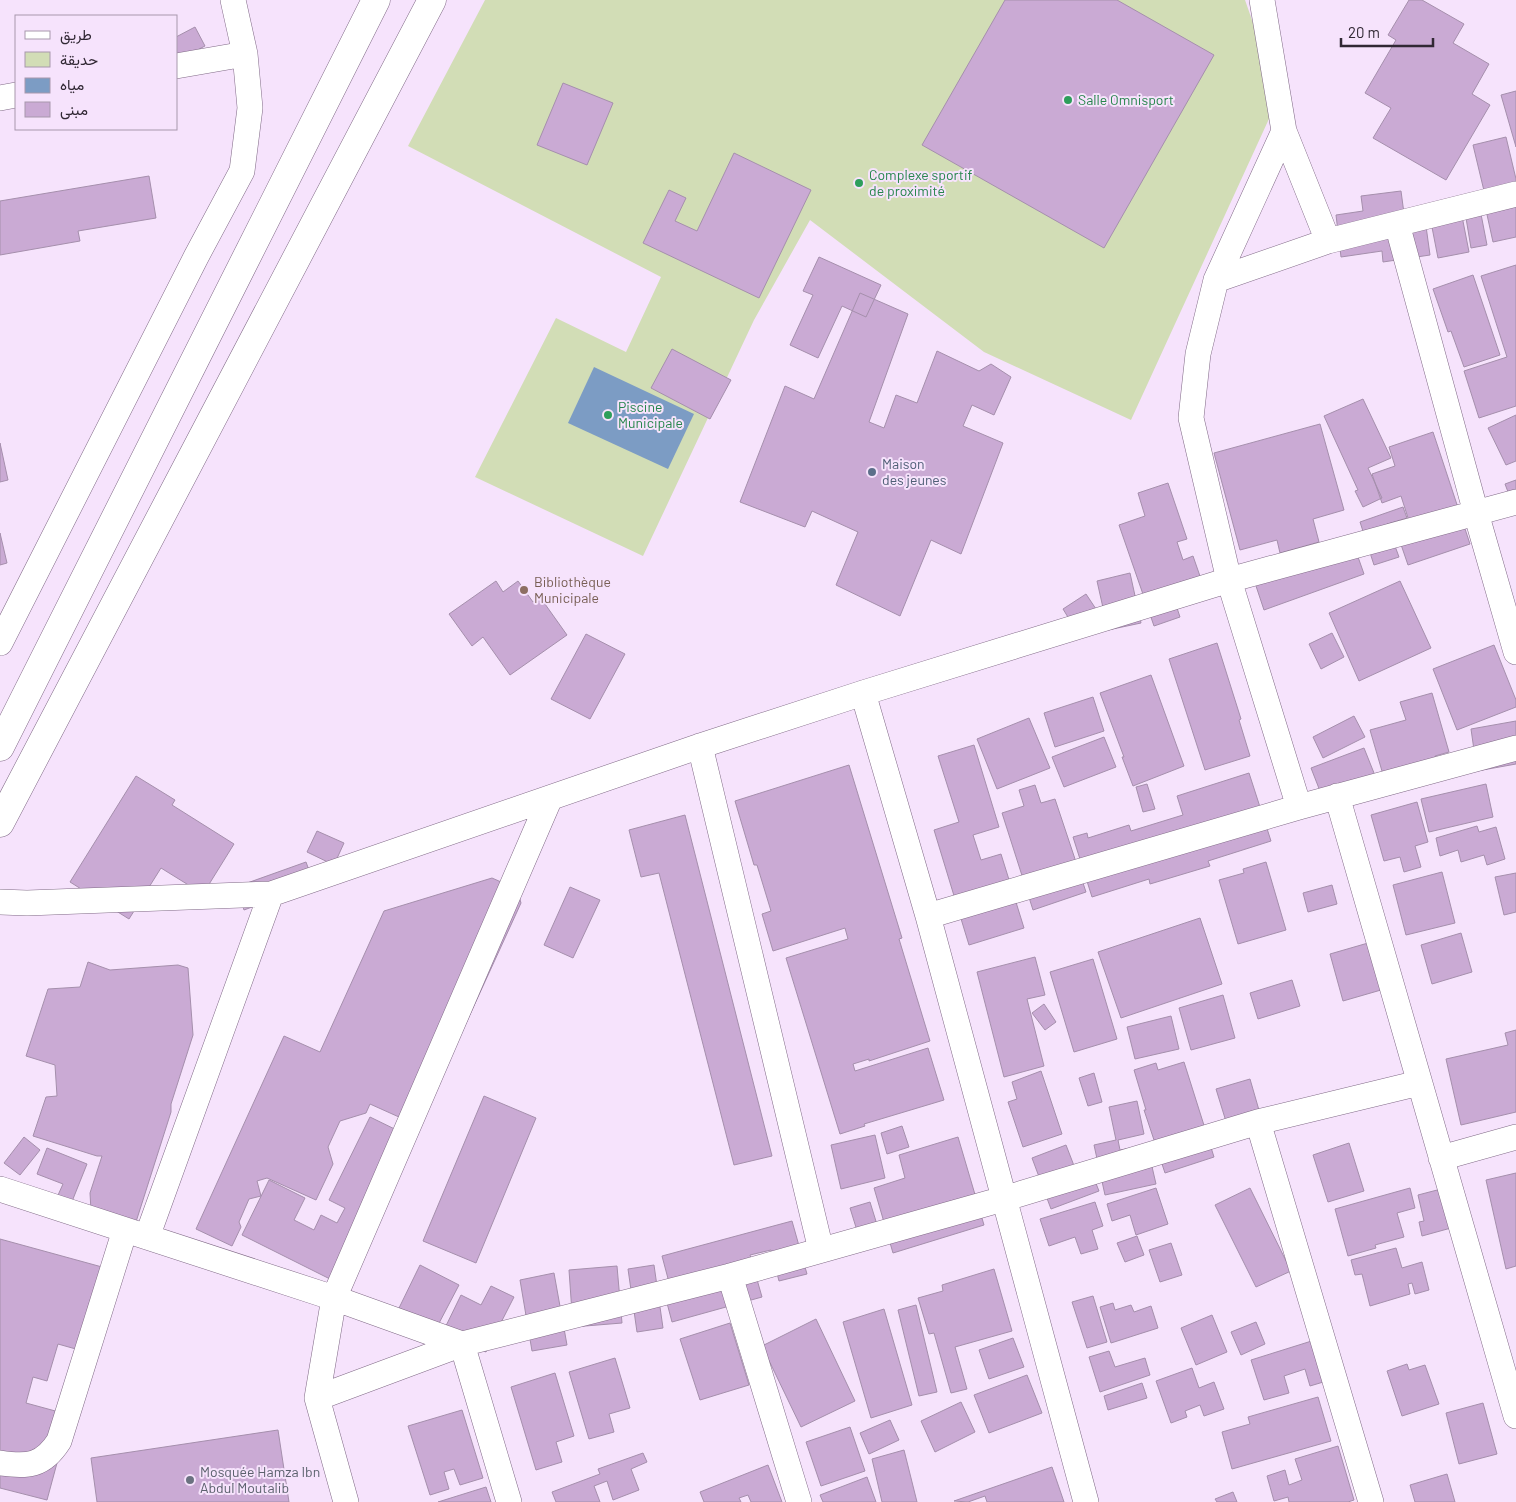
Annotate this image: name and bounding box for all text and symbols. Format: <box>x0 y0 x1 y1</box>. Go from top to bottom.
legend <box>15 15 178 130</box>
scale bar <box>1341 15 1434 47</box>
text: 20 m <box>1348 23 1380 41</box>
text: طريق <box>60 25 92 45</box>
text: حديقة <box>60 50 98 69</box>
text: مياه <box>60 75 84 94</box>
place label: Salle Omnisport <box>1078 91 1174 108</box>
marker: Salle Omnisport <box>1062 94 1074 106</box>
text: مبنى <box>60 100 88 120</box>
place label: Complexe sportif de proximité <box>869 166 973 199</box>
marker: Complexe sportif de proximité <box>853 177 865 189</box>
place label: Piscine Municipale <box>618 398 683 431</box>
marker: Piscine Municipale <box>602 409 614 421</box>
place label: Maison des jeunes <box>882 455 947 488</box>
marker: Maison des jeunes <box>866 466 878 478</box>
place label: Bibliothèque Municipale <box>534 573 611 606</box>
marker: Bibliothèque Municipale <box>518 584 530 596</box>
place label: Mosquée Hamza Ibn Abdul Moutalib <box>200 1463 320 1496</box>
marker: Mosquée Hamza Ibn Abdul Moutalib <box>184 1474 196 1486</box>

